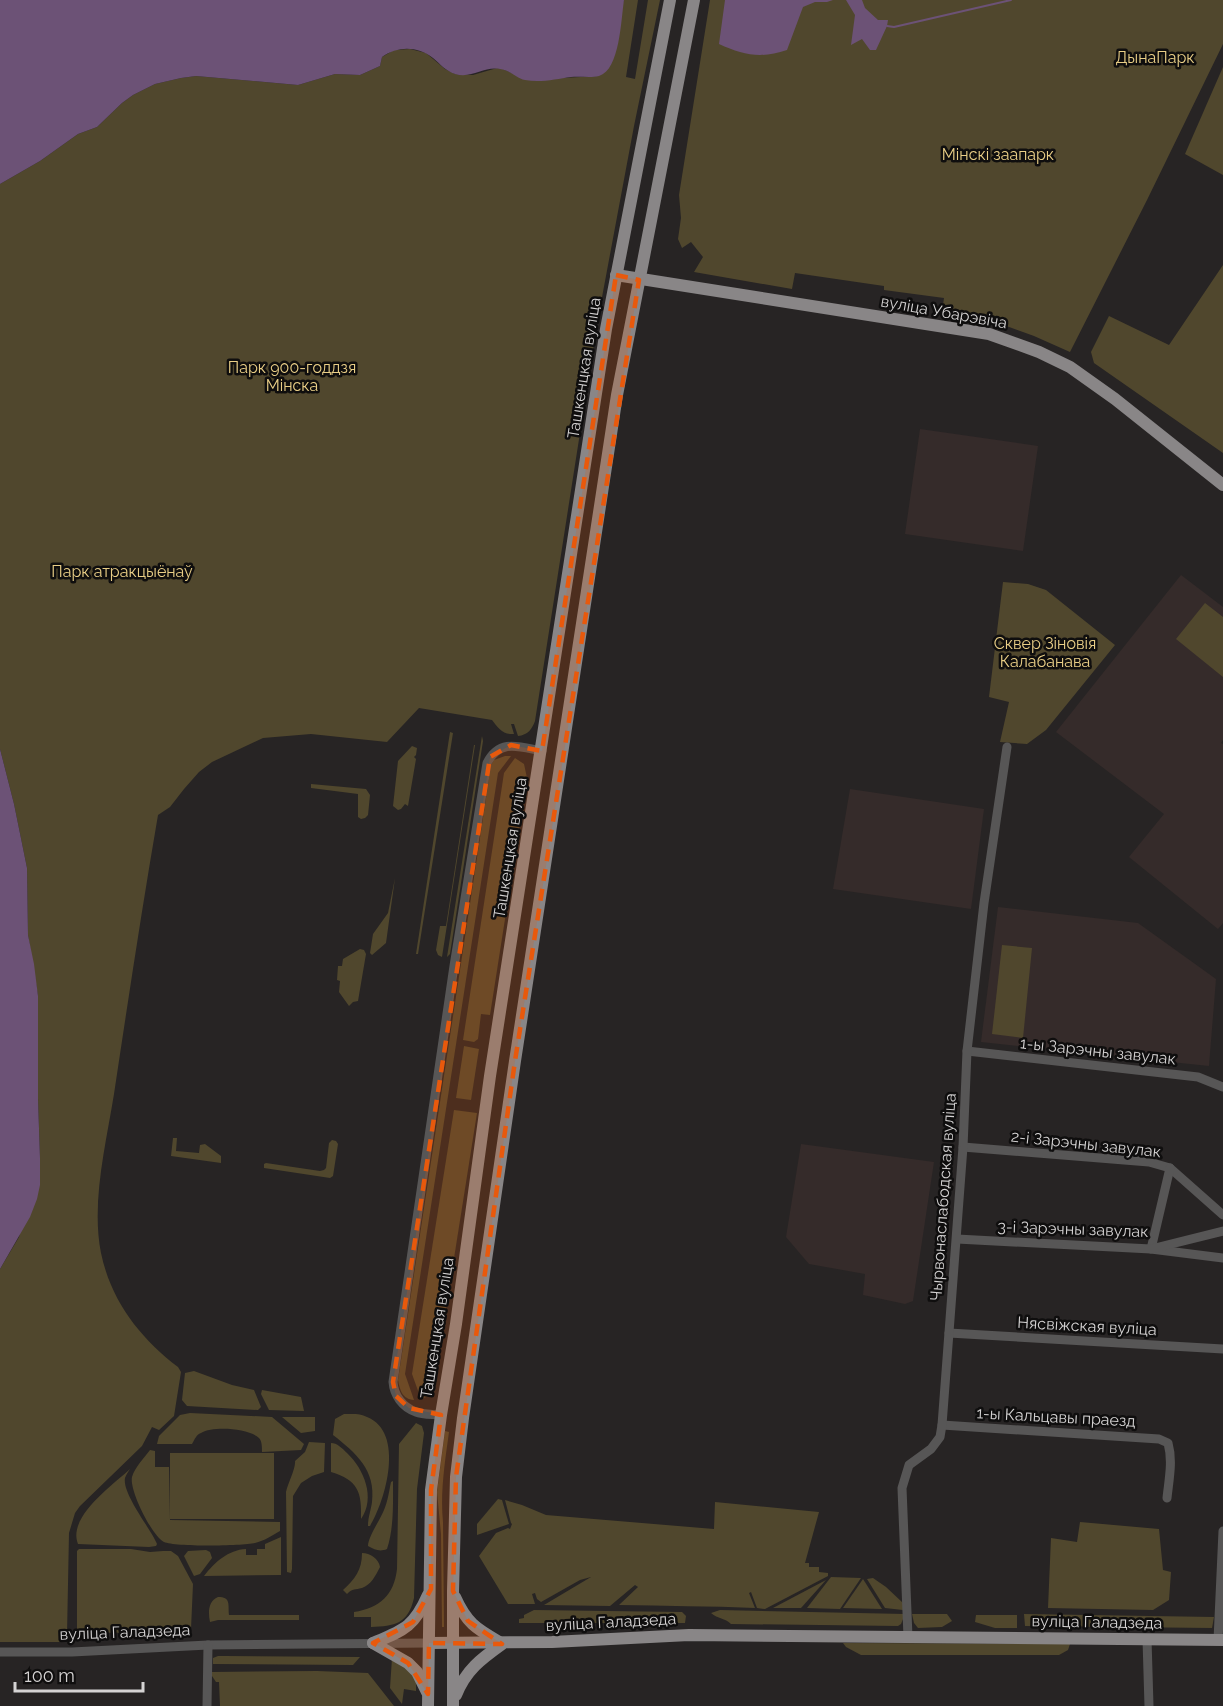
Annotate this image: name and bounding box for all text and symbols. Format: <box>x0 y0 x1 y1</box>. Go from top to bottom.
park label: ДынаПарк <box>1115 48 1195 67</box>
park label: Мінскі заапарк <box>942 145 1054 164</box>
street label: вуліца Убарэвіча <box>879 292 1009 332</box>
street label: Ташкенцкая вуліца <box>563 296 605 440</box>
park label: Парк 900-годдзя Мінска <box>228 358 356 395</box>
park label: Парк атракцыёнаў <box>51 562 193 581</box>
park label: Сквер Зіновія Калабанава <box>994 634 1096 671</box>
street label: Ташкенцкая вуліца <box>489 776 531 920</box>
street label: 1-ы Зарэчны завулак <box>1019 1033 1177 1069</box>
street label: Чырвонаслабодская вуліца <box>926 1092 960 1302</box>
street label: 2-і Зарэчны завулак <box>1010 1127 1162 1161</box>
street label: 3-і Зарэчны завулак <box>997 1217 1149 1241</box>
street label: Ташкенцкая вуліца <box>416 1256 458 1400</box>
street label: Нясвіжская вуліца <box>1017 1313 1157 1339</box>
street label: 1-ы Кальцавы праезд <box>976 1403 1136 1431</box>
street label: вуліца Галадзеда <box>545 1609 677 1635</box>
street label: вуліца Галадзеда <box>1031 1611 1163 1633</box>
street label: вуліца Галадзеда <box>59 1620 191 1644</box>
scale bar <box>15 1655 142 1693</box>
text: 100 m <box>24 1665 75 1686</box>

